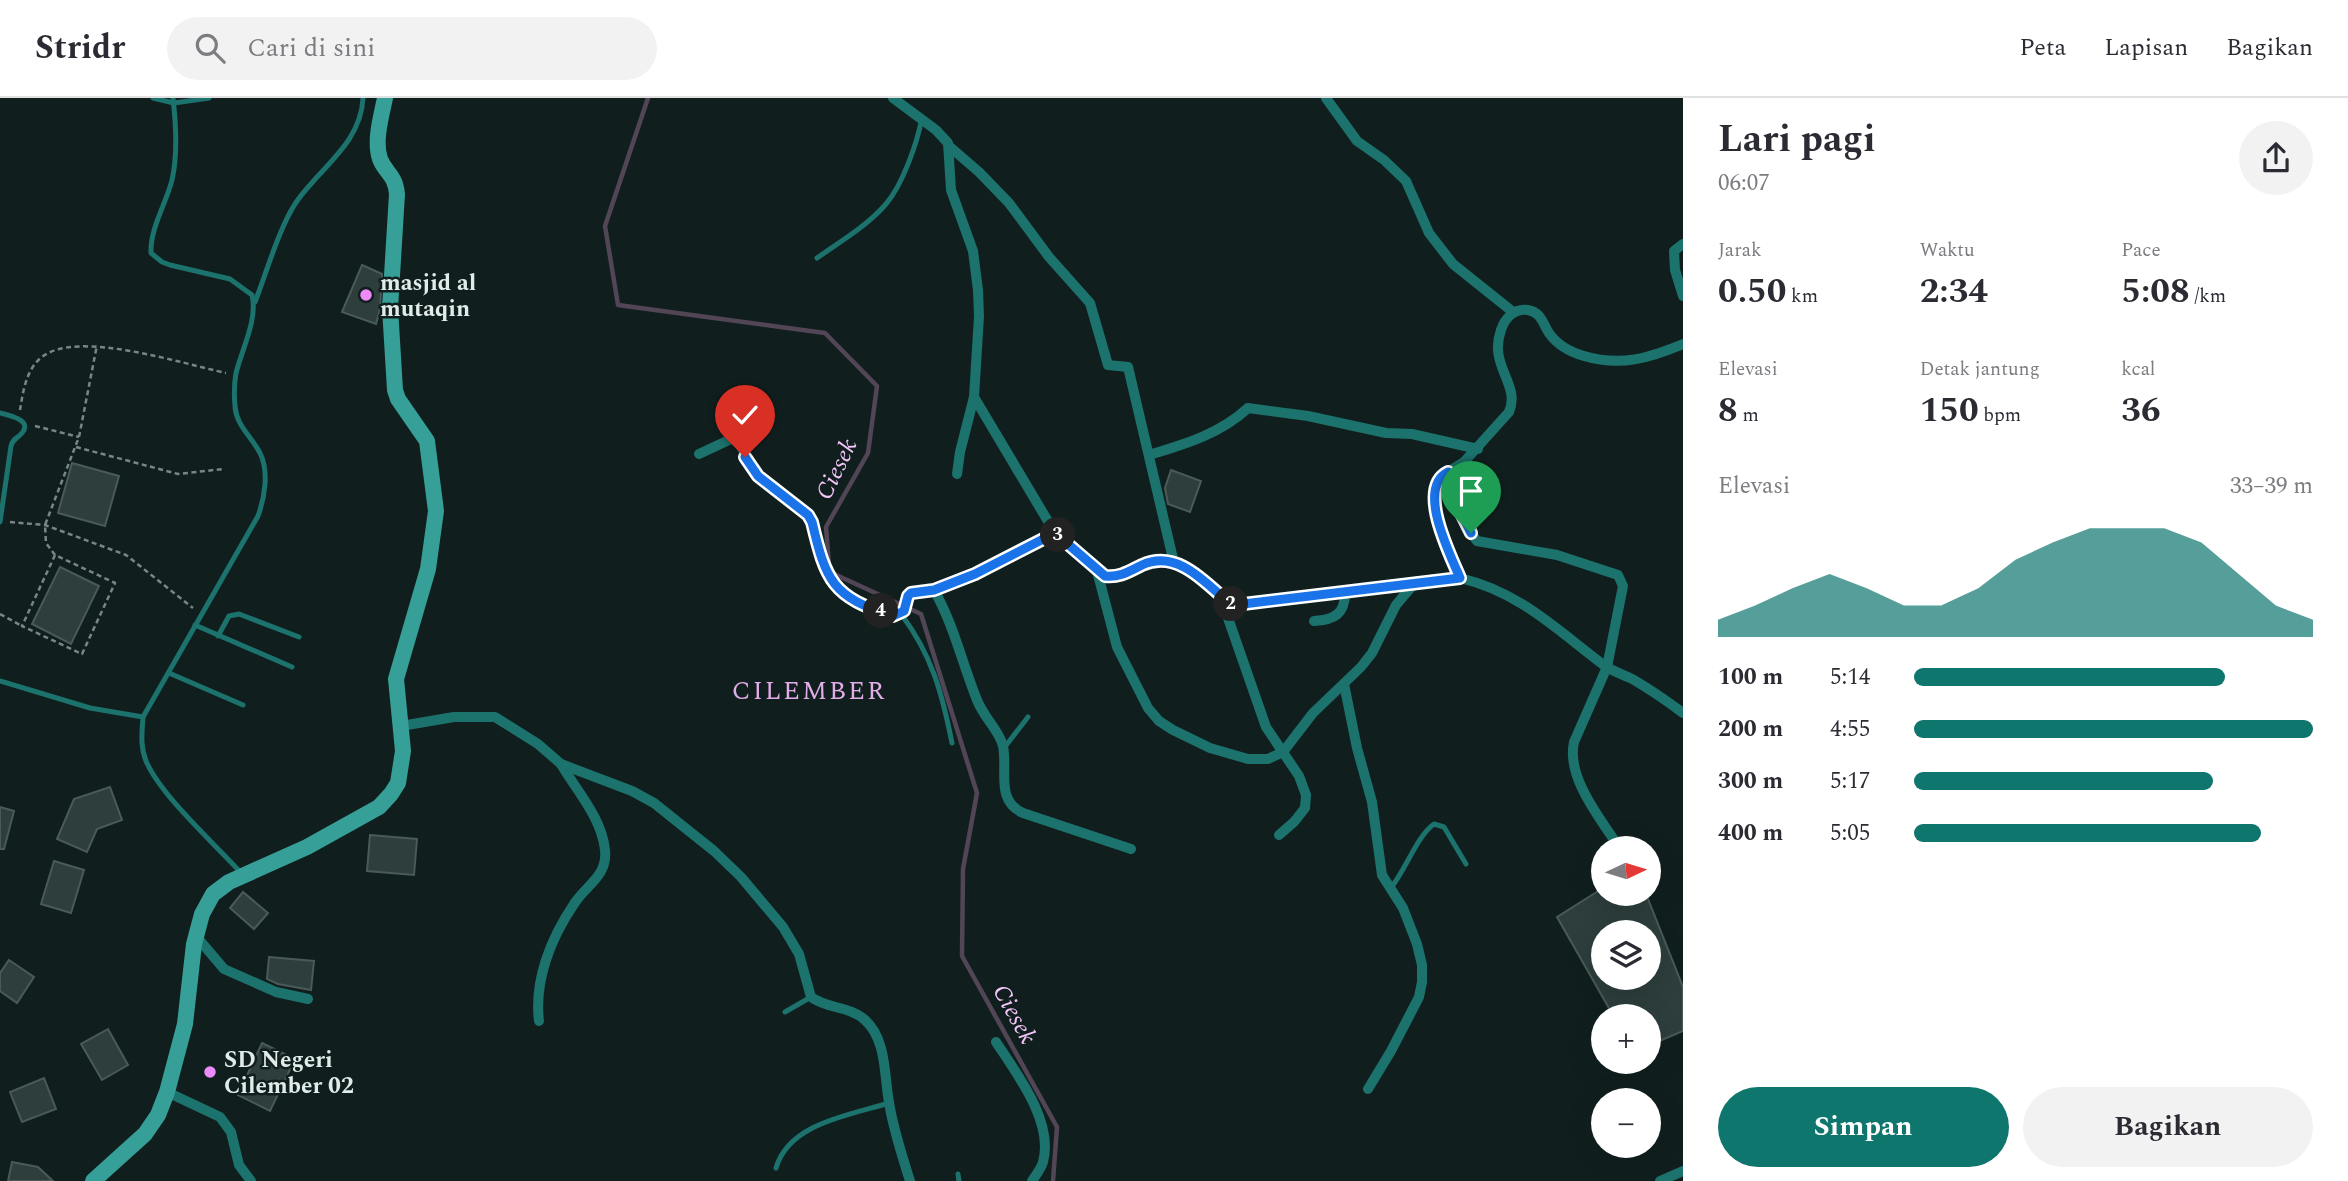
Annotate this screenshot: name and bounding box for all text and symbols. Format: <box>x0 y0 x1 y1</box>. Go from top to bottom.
search box <box>167 17 657 80</box>
text: Stridr <box>35 23 125 73</box>
text: Cari di sini <box>247 28 375 68</box>
icon: search <box>191 29 229 67</box>
text: Peta <box>2019 30 2066 66</box>
text: Lapisan <box>2104 30 2188 66</box>
text: Bagikan <box>2226 30 2313 66</box>
text: Lari pagi <box>1718 111 1876 169</box>
button: share <box>2239 121 2313 195</box>
text: 06:07 <box>1718 166 1770 201</box>
text: Jarak <box>1718 236 1762 265</box>
text: Waktu <box>1920 236 1975 265</box>
text: Pace <box>2121 236 2161 265</box>
text: 0.50 <box>1718 265 1786 318</box>
text: 2:34 <box>1920 265 1988 318</box>
text: 5:08 <box>2121 265 2190 318</box>
place label: masjid al mutaqin <box>380 266 476 327</box>
text: km <box>1786 282 1818 311</box>
text: /km <box>2190 282 2226 311</box>
marker: masjid al mutaqin <box>358 287 374 303</box>
text: Elevasi <box>1718 355 1778 384</box>
text: Detak jantung <box>1920 355 2040 384</box>
text: kcal <box>2121 355 2155 384</box>
text: 8 <box>1718 384 1738 437</box>
text: 150 <box>1920 384 1979 437</box>
text: 36 <box>2121 384 2161 437</box>
pin <box>715 385 775 457</box>
icon: check <box>726 396 764 434</box>
text: m <box>1738 401 1759 430</box>
text: bpm <box>1979 401 2021 430</box>
water label: Ciesek <box>807 433 867 506</box>
pin <box>1441 461 1501 533</box>
text: Elevasi <box>1718 469 1790 504</box>
text: 33–39 m <box>2230 469 2313 504</box>
icon: arrive <box>1452 472 1490 510</box>
pin: 3 <box>1040 518 1076 552</box>
text: 3 <box>1052 520 1063 549</box>
pin: 2 <box>1214 587 1248 622</box>
text: 2 <box>1225 589 1236 618</box>
pin: 4 <box>864 594 898 628</box>
text: 4 <box>875 596 886 625</box>
text: 100 m <box>1718 660 1783 695</box>
text: 5:14 <box>1830 660 1870 695</box>
district label: CILEMBER <box>732 671 886 711</box>
text: 200 m <box>1718 712 1783 747</box>
text: 4:55 <box>1830 712 1870 747</box>
text: 300 m <box>1718 764 1783 799</box>
text: 5:17 <box>1830 764 1870 799</box>
text: 400 m <box>1718 816 1783 851</box>
text: 5:05 <box>1830 816 1870 851</box>
north arrow <box>1591 836 1661 906</box>
map controls <box>1591 836 1661 1158</box>
button: layers <box>1591 920 1661 990</box>
water label: Ciesek <box>983 978 1045 1051</box>
button: + <box>1591 1004 1661 1074</box>
place label: SD Negeri Cilember 02 <box>224 1043 354 1104</box>
marker: SD Negeri Cilember 02 <box>202 1064 218 1080</box>
button: Simpan <box>1718 1087 2009 1167</box>
button: Bagikan <box>2023 1087 2313 1167</box>
button: − <box>1591 1088 1661 1158</box>

